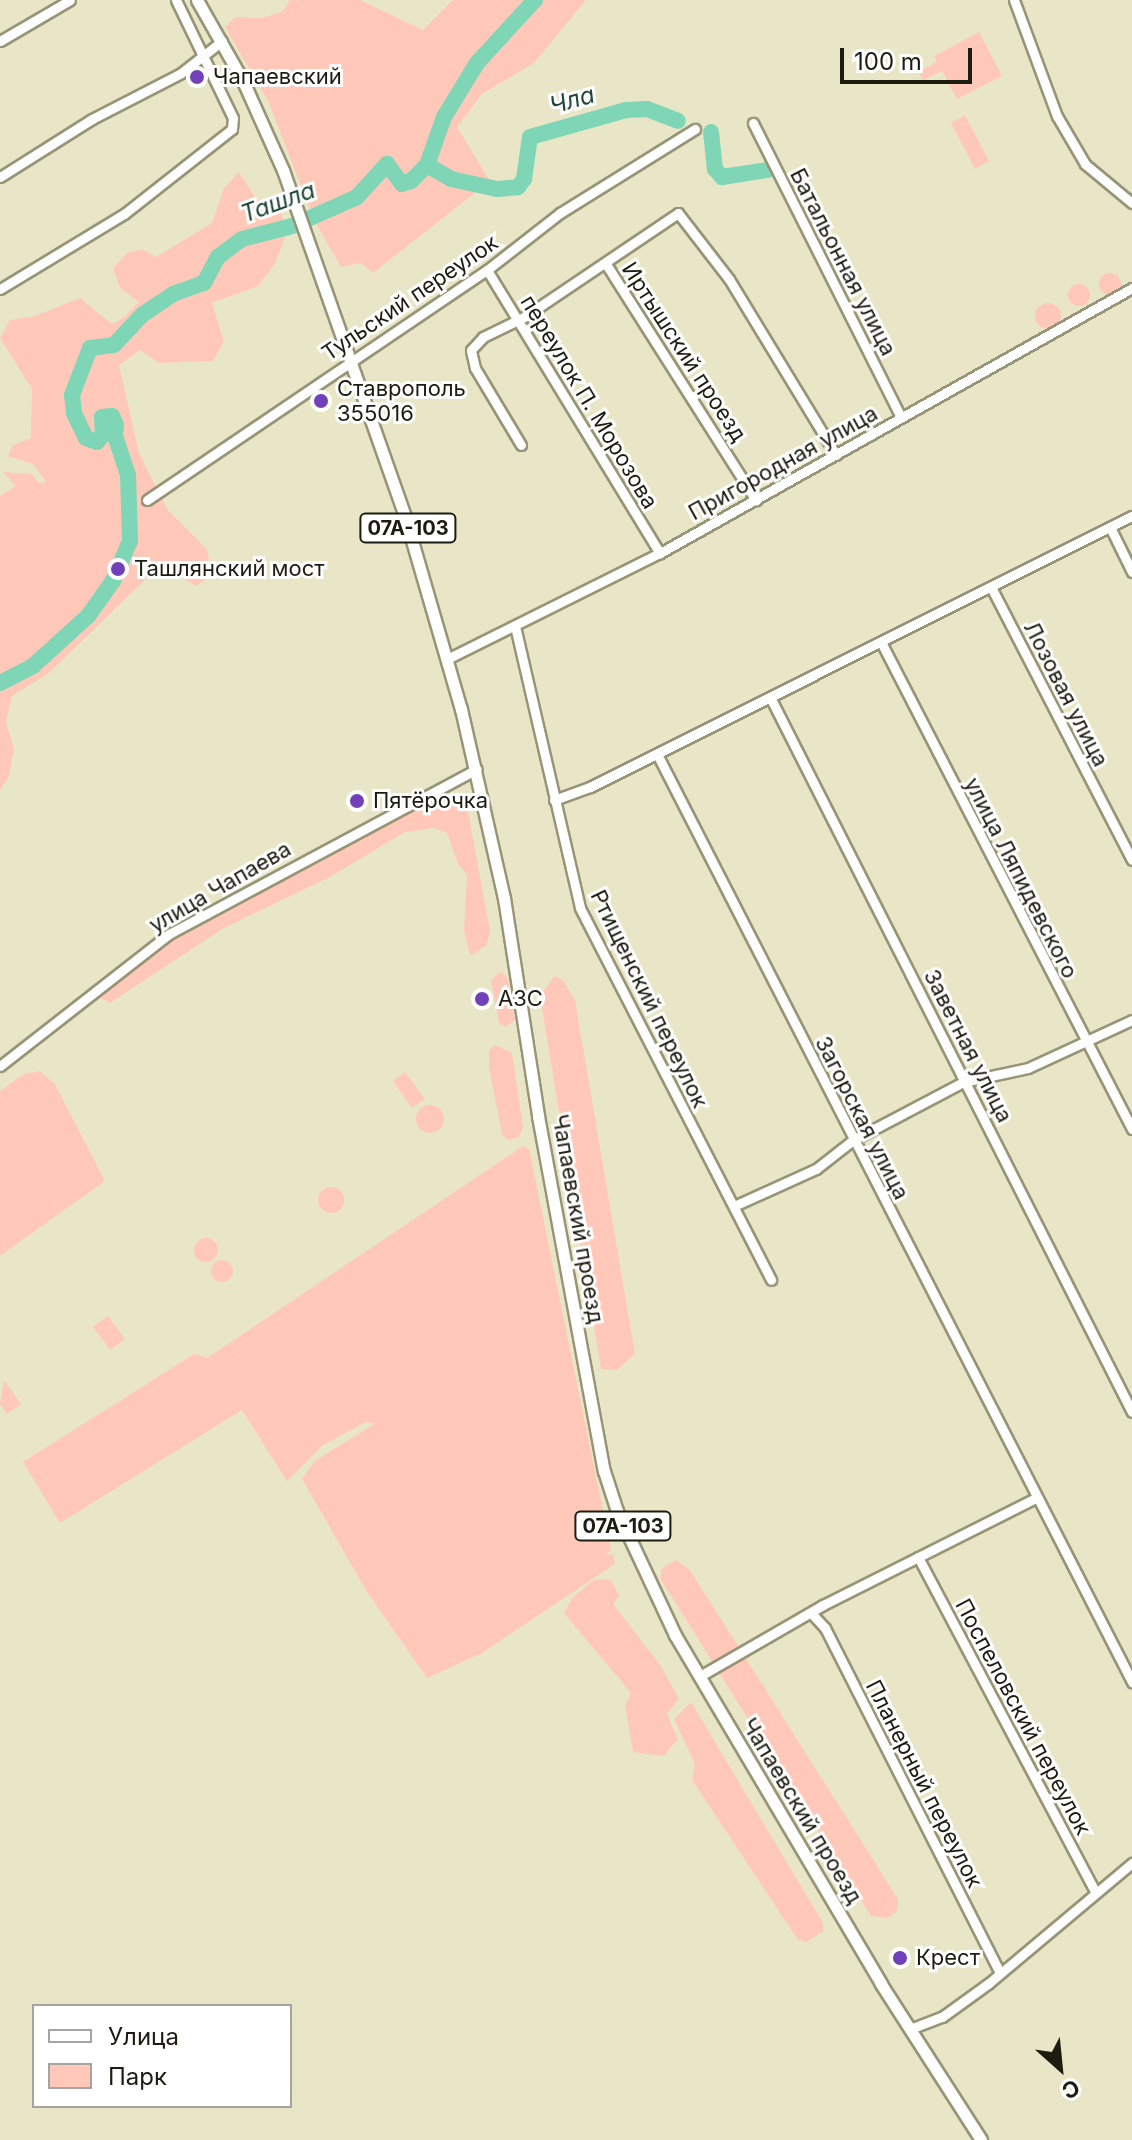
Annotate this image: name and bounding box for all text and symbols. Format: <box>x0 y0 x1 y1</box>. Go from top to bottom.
scale bar <box>844 32 976 82</box>
text: 100 m <box>854 47 922 76</box>
place label: Чапаевский <box>213 64 342 90</box>
marker: Чапаевский <box>188 68 206 86</box>
water label: Чла <box>546 80 598 120</box>
street label: Батальонная улица <box>784 164 902 360</box>
water label: Ташла <box>237 175 319 229</box>
street label: Тульский переулок <box>317 229 503 367</box>
street label: Иртышский проезд <box>616 257 752 447</box>
street label: переулок П. Морозова <box>515 290 663 514</box>
place label: Ставрополь 355016 <box>337 375 466 426</box>
marker: Ставрополь 355016 <box>312 392 330 410</box>
street label: Пригородная улица <box>684 400 882 526</box>
road number: 07А-103 <box>358 512 458 544</box>
place label: Ташлянский мост <box>134 556 325 582</box>
marker: Ташлянский мост <box>109 560 127 578</box>
street label: Лозовая улица <box>1018 617 1114 771</box>
street label: улица Ляпидевского <box>959 773 1083 983</box>
place label: Пятёрочка <box>373 788 488 814</box>
marker: Пятёрочка <box>348 792 366 810</box>
street label: улица Чапаева <box>144 836 296 938</box>
street label: Ртищенский переулок <box>585 886 713 1112</box>
street label: Заветная улица <box>918 965 1018 1127</box>
place label: АЗС <box>498 986 543 1012</box>
marker: АЗС <box>473 990 491 1008</box>
street label: Загорская улица <box>809 1032 915 1204</box>
street label: Чапаевский проезд <box>547 1112 609 1326</box>
road number: 07А-103 <box>573 1510 673 1542</box>
street label: Поспеловский переулок <box>949 1594 1097 1840</box>
street label: Планерный переулок <box>860 1676 988 1892</box>
street label: Чапаевский проезд <box>736 1713 868 1909</box>
place label: Крест <box>916 1945 980 1971</box>
marker: Крест <box>891 1949 909 1967</box>
legend <box>32 2004 292 2108</box>
text: Улица <box>108 2022 179 2051</box>
north arrow <box>1020 2028 1100 2108</box>
text: Парк <box>108 2062 167 2091</box>
text: С <box>1058 2074 1084 2105</box>

